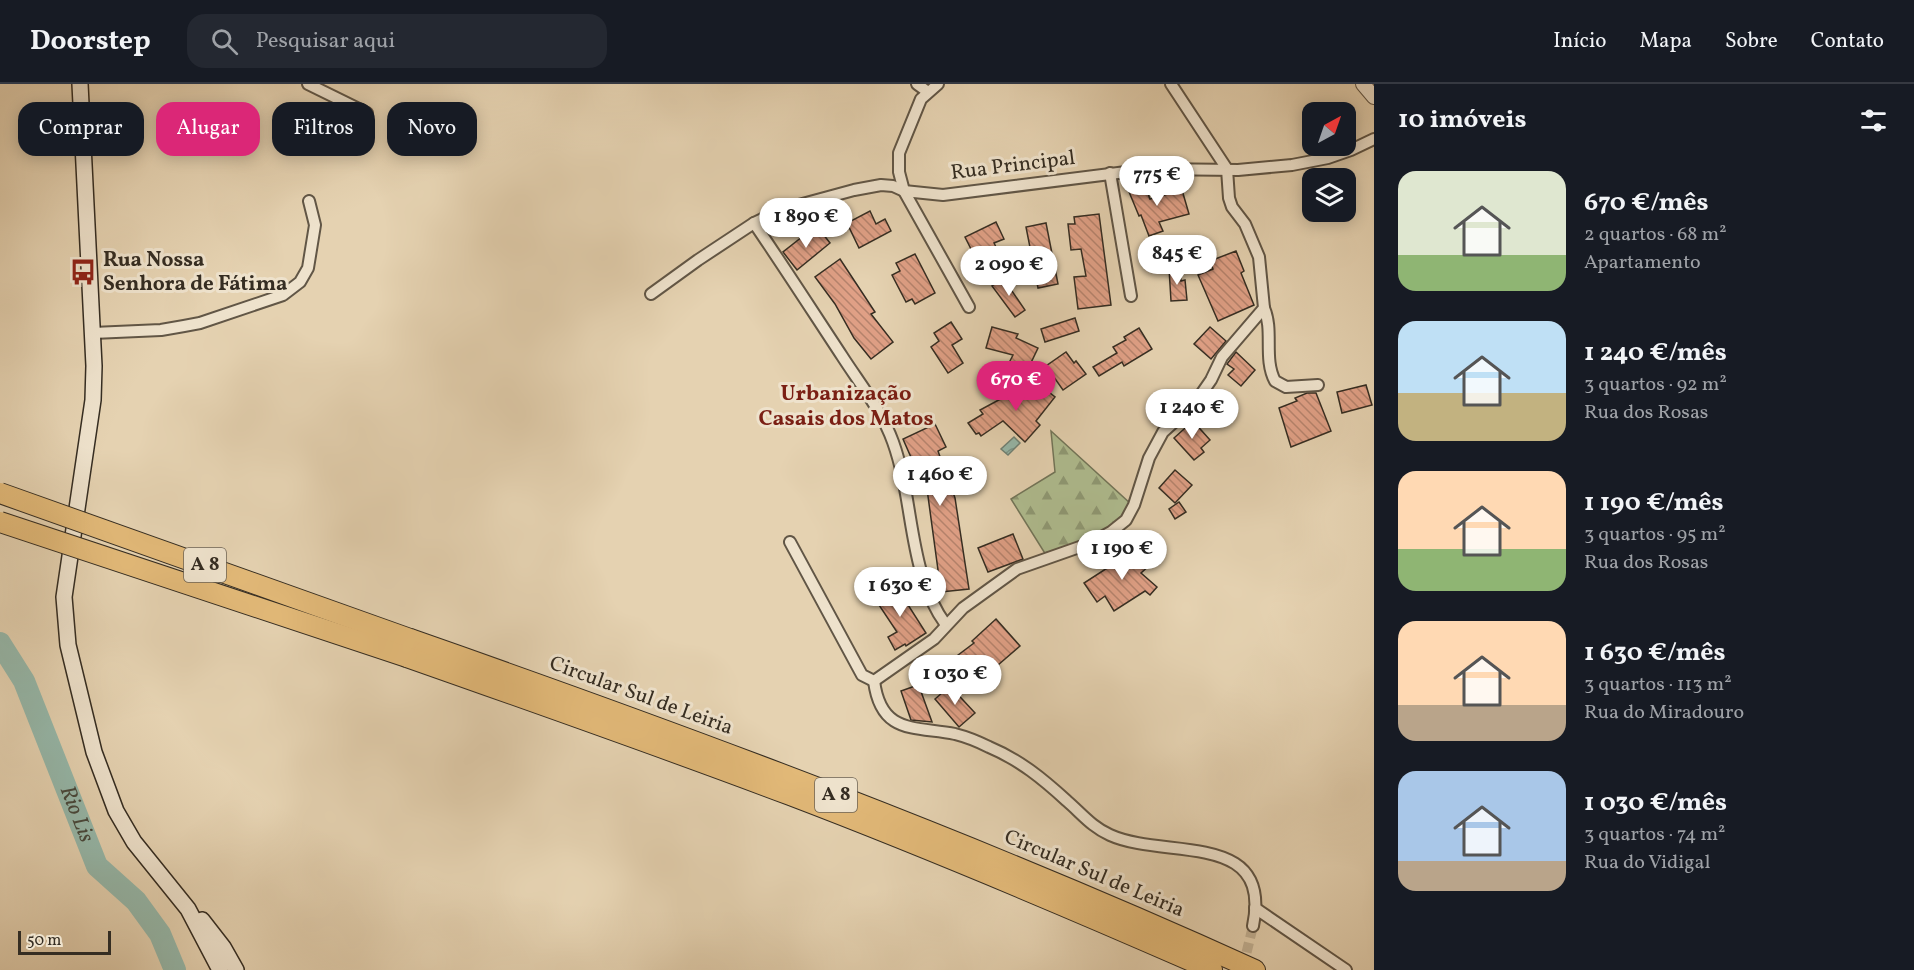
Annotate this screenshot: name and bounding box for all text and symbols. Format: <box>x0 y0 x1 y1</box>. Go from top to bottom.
search box <box>187 14 607 68</box>
text: Doorstep <box>30 22 151 61</box>
icon: search <box>208 25 241 58</box>
text: Pesquisar aqui <box>256 26 395 57</box>
text: Início <box>1553 27 1606 56</box>
text: Mapa <box>1639 27 1692 56</box>
text: Sobre <box>1725 27 1778 56</box>
text: Contato <box>1811 27 1884 56</box>
chip: Comprar <box>18 102 144 156</box>
chip: Alugar <box>156 102 260 156</box>
chip: Filtros <box>272 102 375 156</box>
chip: Novo <box>387 102 477 156</box>
north arrow <box>1302 102 1356 156</box>
map controls <box>1302 102 1356 222</box>
text: 10 imóveis <box>1398 102 1527 138</box>
icon: filters <box>1857 104 1890 137</box>
street label: Rua Principal <box>949 144 1077 188</box>
pin: 775 € <box>1115 156 1199 207</box>
text: 775 € <box>1133 161 1181 189</box>
button: layers <box>1302 168 1356 222</box>
text: 670 €/mês <box>1584 185 1709 221</box>
icon: home <box>1446 195 1518 267</box>
pin: 1 890 € <box>751 198 861 249</box>
text: 1 890 € <box>773 203 839 231</box>
text: 2 quartos · 68 m² <box>1584 221 1727 249</box>
pin: 845 € <box>1135 235 1219 286</box>
text: 845 € <box>1152 240 1202 268</box>
place label: Rua Nossa Senhora de Fátima <box>103 246 287 299</box>
pin: 2 090 € <box>954 246 1064 297</box>
text: Apartamento <box>1584 249 1701 277</box>
text: 2 090 € <box>974 251 1044 279</box>
bus stop icon: Rua Nossa Senhora de Fátima <box>68 257 98 287</box>
text: 1 240 €/mês <box>1584 335 1727 371</box>
icon: home <box>1446 345 1518 417</box>
pin: 670 € <box>974 361 1058 412</box>
text: 670 € <box>991 366 1041 394</box>
text: 3 quartos · 92 m² <box>1584 371 1727 399</box>
district label: Urbanização Casais dos Matos <box>758 379 934 435</box>
pin: 1 240 € <box>1137 389 1247 440</box>
text: 1 240 € <box>1160 394 1224 422</box>
text: Rua dos Rosas <box>1584 399 1708 427</box>
pin: 1 460 € <box>885 456 995 507</box>
text: 1 460 € <box>907 461 973 489</box>
text: 1 190 €/mês <box>1584 485 1724 521</box>
icon: home <box>1446 495 1518 567</box>
text: 3 quartos · 95 m² <box>1584 521 1726 549</box>
pin: 1 190 € <box>1067 530 1177 581</box>
text: 1 190 € <box>1091 535 1153 563</box>
road number: A 8 <box>184 548 226 582</box>
text: Rua dos Rosas <box>1584 549 1708 577</box>
pin: 1 630 € <box>845 567 955 618</box>
text: 1 630 € <box>868 572 932 600</box>
text: 1 630 €/mês <box>1584 635 1725 671</box>
icon: home <box>1446 645 1518 717</box>
street label: Circular Sul de Leiria <box>545 649 737 743</box>
pin: 1 030 € <box>900 655 1010 706</box>
text: 1 030 € <box>922 660 988 688</box>
text: 3 quartos · 113 m² <box>1584 671 1732 699</box>
text: Rua do Miradouro <box>1584 699 1744 727</box>
road number: A 8 <box>815 778 857 812</box>
water label: Rio Lis <box>51 781 102 847</box>
text: 1 030 €/mês <box>1584 785 1727 821</box>
icon: home <box>1446 795 1518 867</box>
text: 3 quartos · 74 m² <box>1584 821 1725 849</box>
street label: Circular Sul de Leiria <box>999 823 1189 925</box>
text: Rua do Vidigal <box>1584 849 1710 877</box>
scale bar <box>18 928 111 956</box>
text: 50 m <box>27 930 61 952</box>

